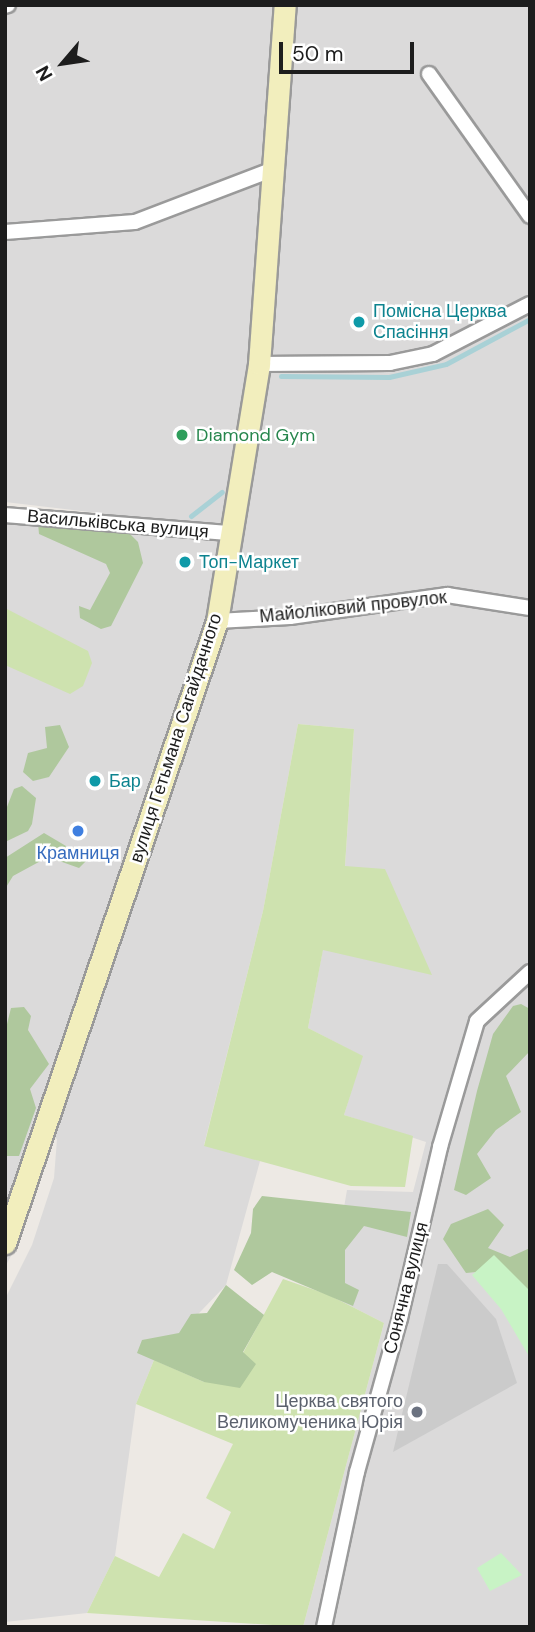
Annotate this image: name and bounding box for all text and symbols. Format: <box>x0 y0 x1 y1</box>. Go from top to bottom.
north arrow <box>28 28 98 98</box>
scale bar <box>283 28 418 72</box>
text: 50 m <box>292 40 343 68</box>
text: N <box>30 61 58 86</box>
place label: Помісна Церква Спасіння <box>373 301 507 344</box>
marker: Помісна Церква Спасіння <box>351 314 367 330</box>
place label: Diamond Gym <box>196 424 315 446</box>
marker: Diamond Gym <box>174 427 190 443</box>
street label: Васильківська вулиця <box>26 505 210 543</box>
place label: Топ-Маркет <box>199 551 299 573</box>
marker: Топ-Маркет <box>177 554 193 570</box>
street label: Майоліковий провулок <box>258 586 448 628</box>
street label: вулиця Гетьмана Сагайдачного <box>125 611 227 865</box>
place label: Бар <box>109 770 141 792</box>
marker: Бар <box>87 773 103 789</box>
marker: Крамниця <box>70 823 86 839</box>
place label: Крамниця <box>37 842 119 864</box>
street label: Сонячна вулиця <box>379 1220 433 1356</box>
place label: Церква святого Великомученика Юрія <box>217 1391 403 1434</box>
marker: Церква святого Великомученика Юрія <box>409 1404 425 1420</box>

